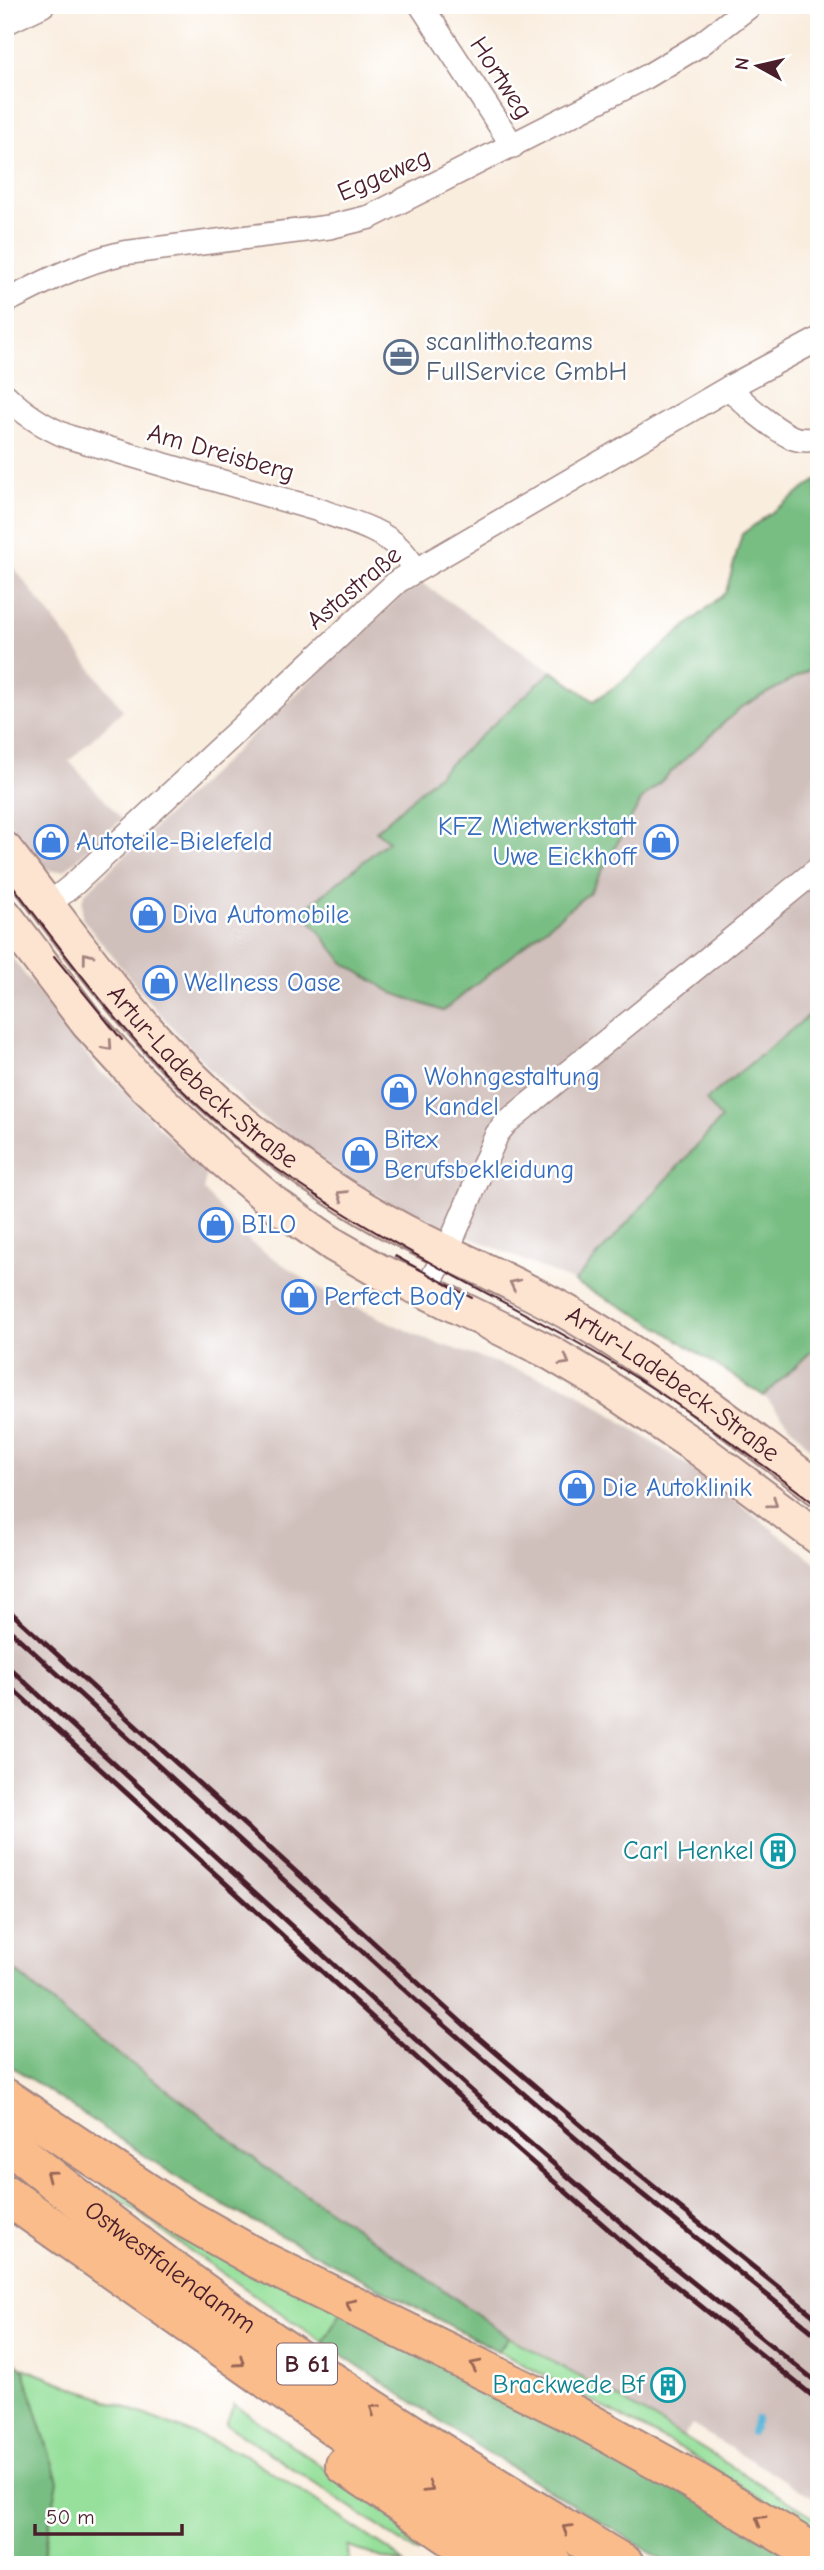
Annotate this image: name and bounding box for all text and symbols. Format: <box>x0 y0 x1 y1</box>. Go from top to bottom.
street label: Hortweg <box>463 31 539 125</box>
north arrow <box>722 32 792 102</box>
text: N <box>730 56 754 71</box>
street label: Eggeweg <box>333 142 435 208</box>
place label: scanlitho.teams FullService GmbH <box>426 327 627 387</box>
office icon: scanlitho.teams FullService GmbH <box>382 338 420 376</box>
street label: Am Dreisberg <box>144 418 298 488</box>
street label: Astastraße <box>301 540 407 636</box>
place label: KFZ Mietwerkstatt Uwe Eickhoff <box>438 812 638 872</box>
shop icon: Autoteile-Bielefeld <box>32 823 70 861</box>
shop icon: KFZ Mietwerkstatt Uwe Eickhoff <box>642 823 680 861</box>
place label: Autoteile-Bielefeld <box>76 827 272 857</box>
shop icon: Diva Automobile <box>129 896 167 934</box>
place label: Diva Automobile <box>172 900 349 930</box>
one-way arrow <box>83 953 96 965</box>
shop icon: Wellness Oase <box>141 964 179 1002</box>
place label: Wellness Oase <box>184 968 341 998</box>
street label: Artur-Ladebeck-Straße <box>101 979 304 1175</box>
one-way arrow <box>100 1037 112 1050</box>
place label: Wohngestaltung Kandel <box>424 1062 600 1122</box>
shop icon: Wohngestaltung Kandel <box>380 1073 418 1111</box>
place label: Bitex Berufsbekleidung <box>384 1125 574 1185</box>
shop icon: Bitex Berufsbekleidung <box>341 1136 379 1174</box>
one-way arrow <box>336 1190 349 1203</box>
shop icon: BILO <box>197 1206 235 1244</box>
place label: BILO <box>241 1210 296 1240</box>
shop icon: Perfect Body <box>280 1278 318 1316</box>
one-way arrow <box>509 1278 521 1292</box>
place label: Perfect Body <box>324 1282 465 1312</box>
street label: Artur-Ladebeck-Straße <box>561 1300 785 1468</box>
one-way arrow <box>557 1353 570 1366</box>
shop icon: Die Autoklinik <box>558 1469 596 1507</box>
place label: Die Autoklinik <box>602 1473 752 1503</box>
one-way arrow <box>765 1495 778 1507</box>
building icon: Carl Henkel <box>759 1832 797 1870</box>
place label: Carl Henkel <box>623 1836 754 1866</box>
one-way arrow <box>46 2171 58 2184</box>
street label: Ostwestfalendamm <box>78 2195 261 2340</box>
one-way arrow <box>345 2298 357 2312</box>
road number: B 61 <box>277 2344 337 2384</box>
one-way arrow <box>232 2354 245 2366</box>
one-way arrow <box>469 2360 482 2374</box>
building icon: Brackwede Bf <box>649 2366 687 2404</box>
place label: Brackwede Bf <box>493 2370 646 2400</box>
one-way arrow <box>369 2405 382 2417</box>
one-way arrow <box>421 2480 434 2493</box>
scale bar <box>35 2493 182 2537</box>
text: 50 m <box>46 2505 95 2529</box>
one-way arrow <box>755 2516 768 2529</box>
one-way arrow <box>561 2524 574 2537</box>

